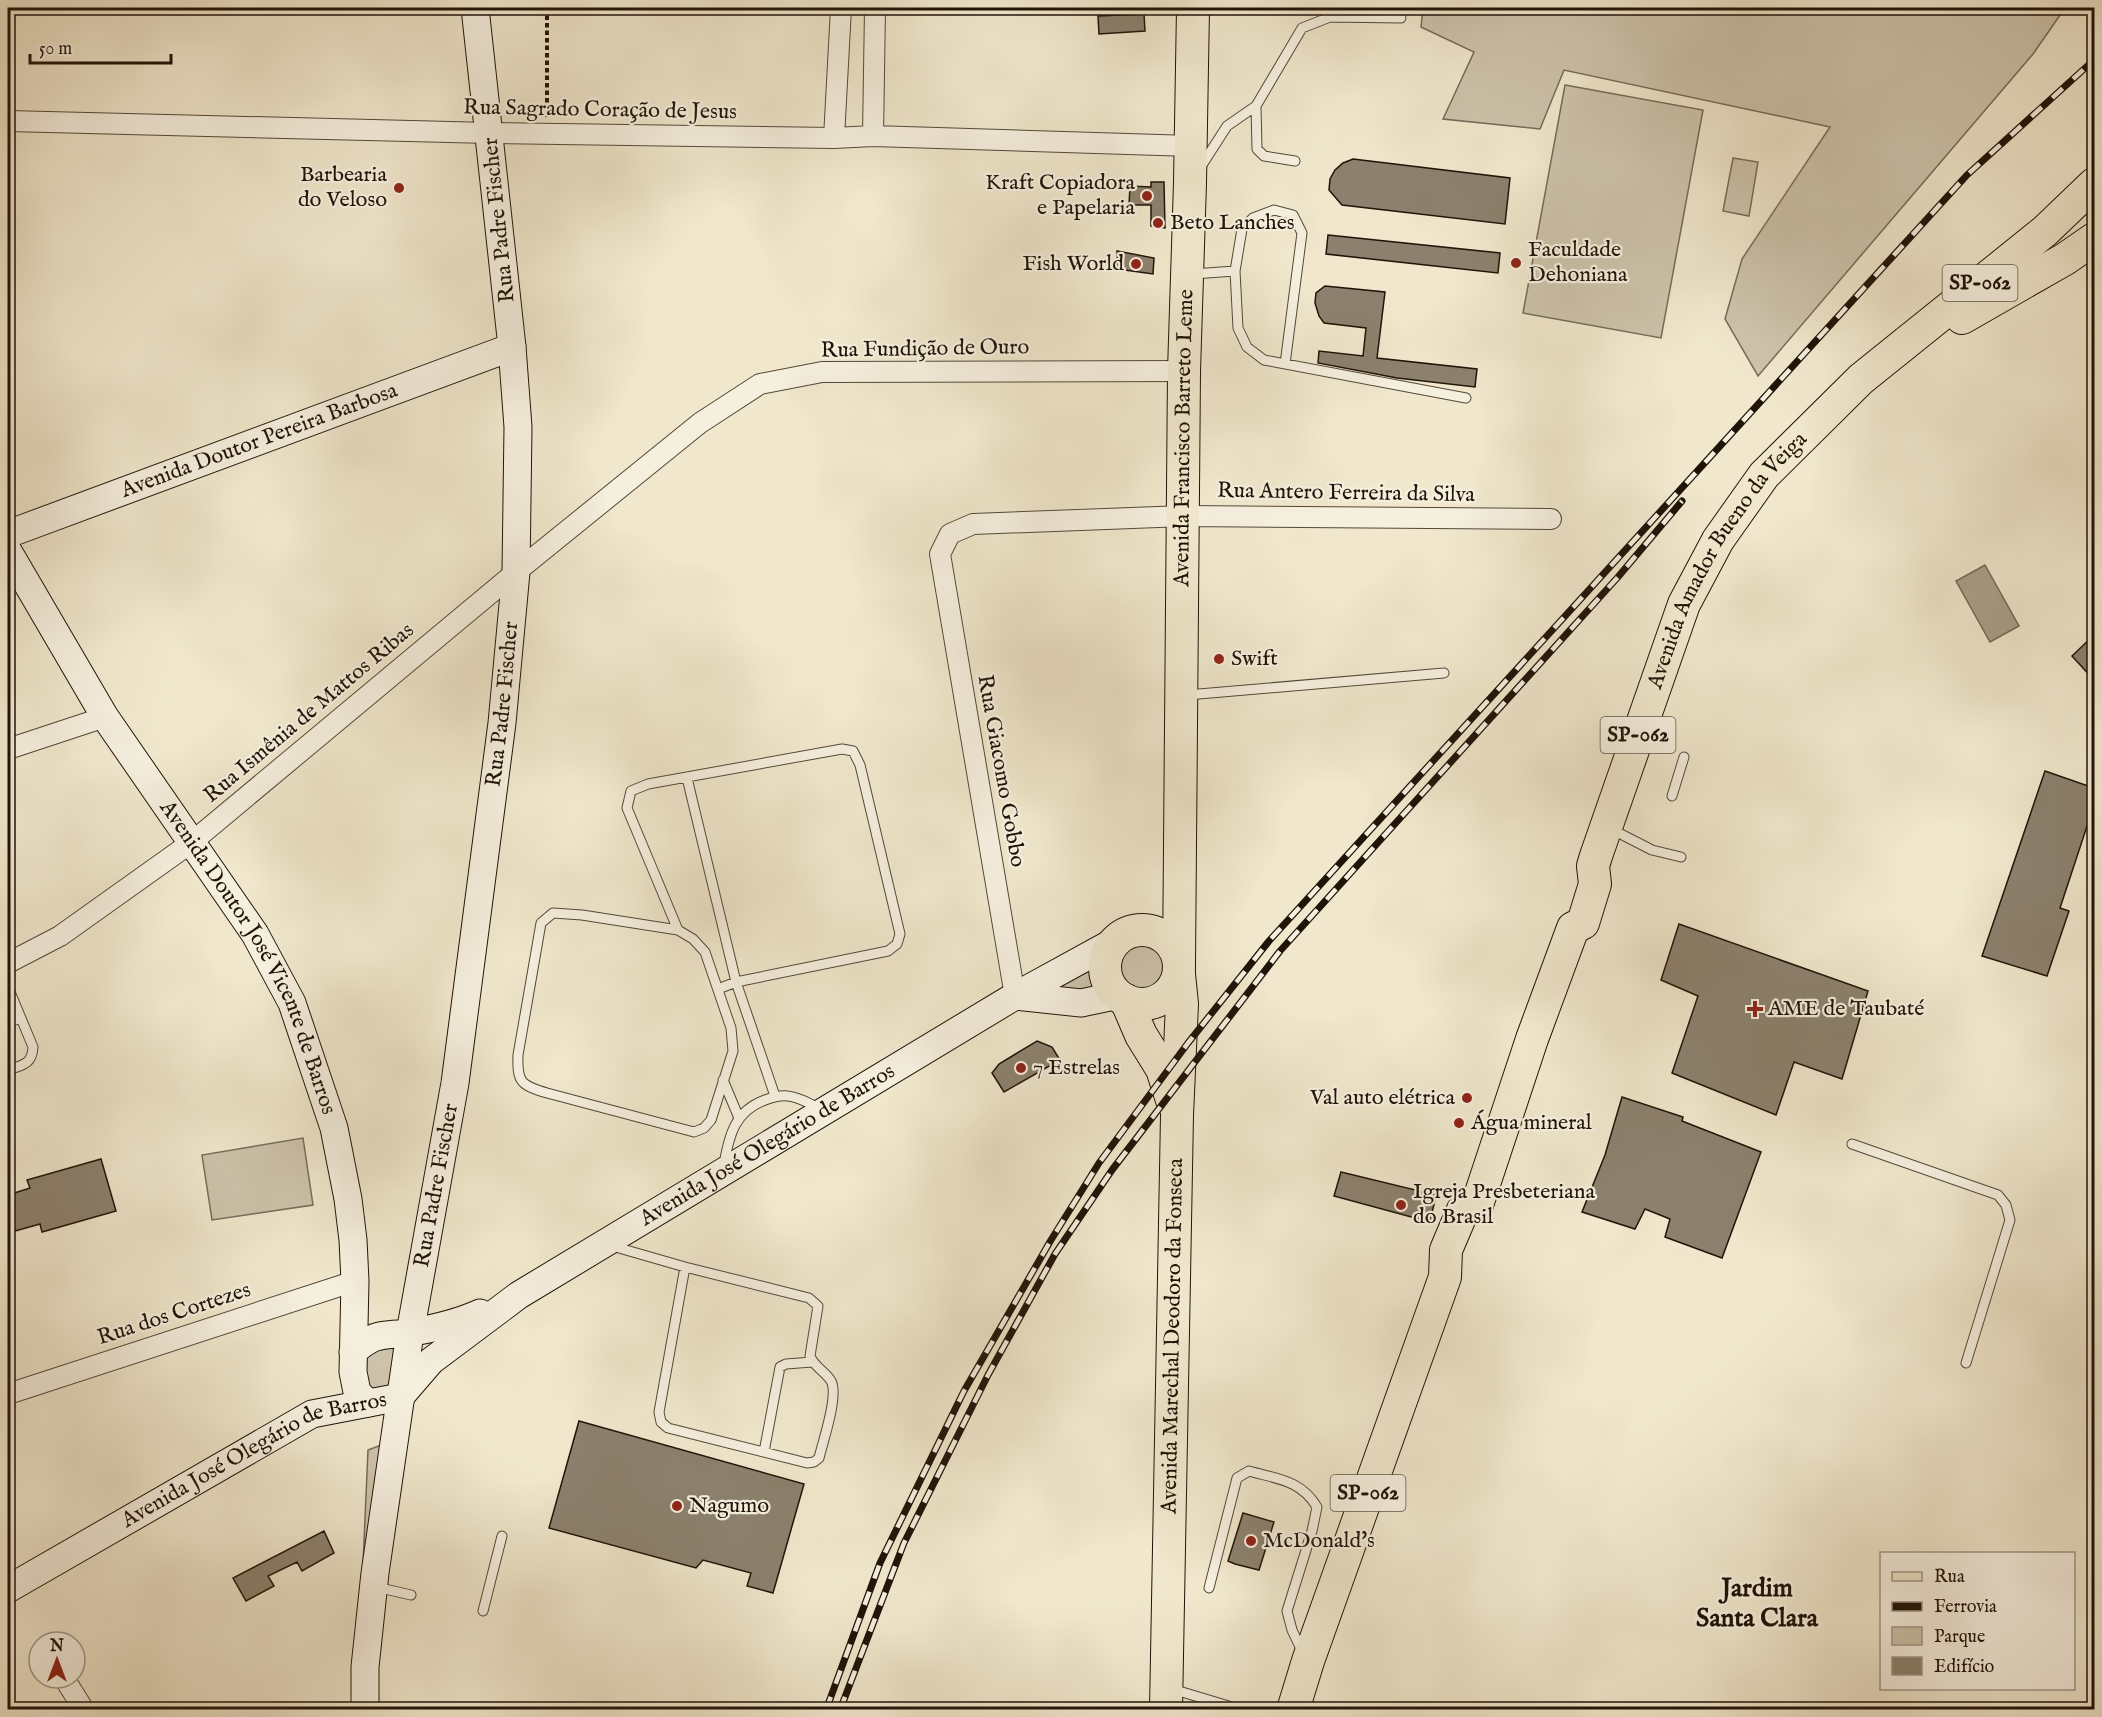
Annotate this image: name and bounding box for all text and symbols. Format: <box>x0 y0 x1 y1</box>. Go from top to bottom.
scale bar <box>30 27 171 65</box>
text: 50 m <box>39 38 72 61</box>
street label: Rua Sagrado Coração de Jesus <box>463 94 737 126</box>
street label: Rua Padre Fischer <box>476 136 522 304</box>
place label: Barbearia do Veloso <box>298 161 387 214</box>
place label: Kraft Copiadora e Papelaria <box>985 169 1135 222</box>
marker: Barbearia do Veloso <box>392 181 406 195</box>
marker: Kraft Copiadora e Papelaria <box>1140 189 1154 203</box>
place label: Beto Lanches <box>1170 209 1295 237</box>
marker: Beto Lanches <box>1151 216 1165 230</box>
place label: Faculdade Dehoniana <box>1528 236 1628 289</box>
place label: Fish World <box>1023 250 1124 278</box>
marker: Faculdade Dehoniana <box>1509 256 1523 270</box>
marker: Fish World <box>1129 257 1143 271</box>
road number: SP-062 <box>1942 265 2018 301</box>
street label: Avenida Francisco Barreto Leme <box>1168 289 1201 588</box>
street label: Rua Fundição de Ouro <box>820 333 1030 365</box>
street label: Avenida Doutor Pereira Barbosa <box>116 377 402 505</box>
street label: Avenida Amador Bueno da Veiga <box>1641 426 1814 694</box>
street label: Rua Antero Ferreira da Silva <box>1217 477 1476 509</box>
street label: Rua Ismênia de Mattos Ribas <box>198 617 420 809</box>
street label: Rua Padre Fischer <box>480 620 525 788</box>
place label: Swift <box>1231 645 1278 673</box>
marker: Swift <box>1212 652 1226 666</box>
street label: Rua Giacomo Gobbo <box>970 673 1032 869</box>
road number: SP-062 <box>1600 717 1676 753</box>
street label: Avenida Doutor José Vicente de Barros <box>152 794 342 1118</box>
place label: AME de Taubaté <box>1767 995 1924 1023</box>
marker: AME de Taubaté <box>1746 1000 1764 1018</box>
place label: 7 Estrelas <box>1033 1054 1120 1082</box>
street label: Avenida José Olegário de Barros <box>634 1058 900 1233</box>
marker: 7 Estrelas <box>1014 1061 1028 1075</box>
place label: Val auto elétrica <box>1309 1084 1455 1112</box>
marker: Val auto elétrica <box>1460 1091 1474 1105</box>
street label: Rua Padre Fischer <box>408 1101 465 1270</box>
place label: Água mineral <box>1470 1109 1592 1137</box>
marker: Água mineral <box>1452 1116 1466 1130</box>
street label: Avenida Marechal Deodoro da Fonseca <box>1156 1157 1190 1515</box>
place label: Igreja Presbeteriana do Brasil <box>1413 1178 1595 1231</box>
marker: Igreja Presbeteriana do Brasil <box>1394 1198 1408 1212</box>
street label: Rua dos Cortezes <box>94 1276 254 1352</box>
street label: Avenida José Olegário de Barros <box>116 1386 389 1535</box>
road number: SP-062 <box>1330 1475 1406 1511</box>
place label: Nagumo <box>689 1492 769 1520</box>
marker: Nagumo <box>670 1499 684 1513</box>
place label: McDonald's <box>1263 1527 1375 1555</box>
marker: McDonald's <box>1244 1534 1258 1548</box>
legend <box>1880 1552 2075 1690</box>
text: Rua <box>1934 1566 1965 1589</box>
district label: Jardim Santa Clara <box>1696 1572 1819 1635</box>
text: Ferrovia <box>1934 1596 1997 1619</box>
text: Parque <box>1934 1626 1985 1649</box>
north arrow <box>27 1630 87 1690</box>
text: N <box>49 1637 64 1657</box>
text: Edifício <box>1934 1656 1995 1679</box>

